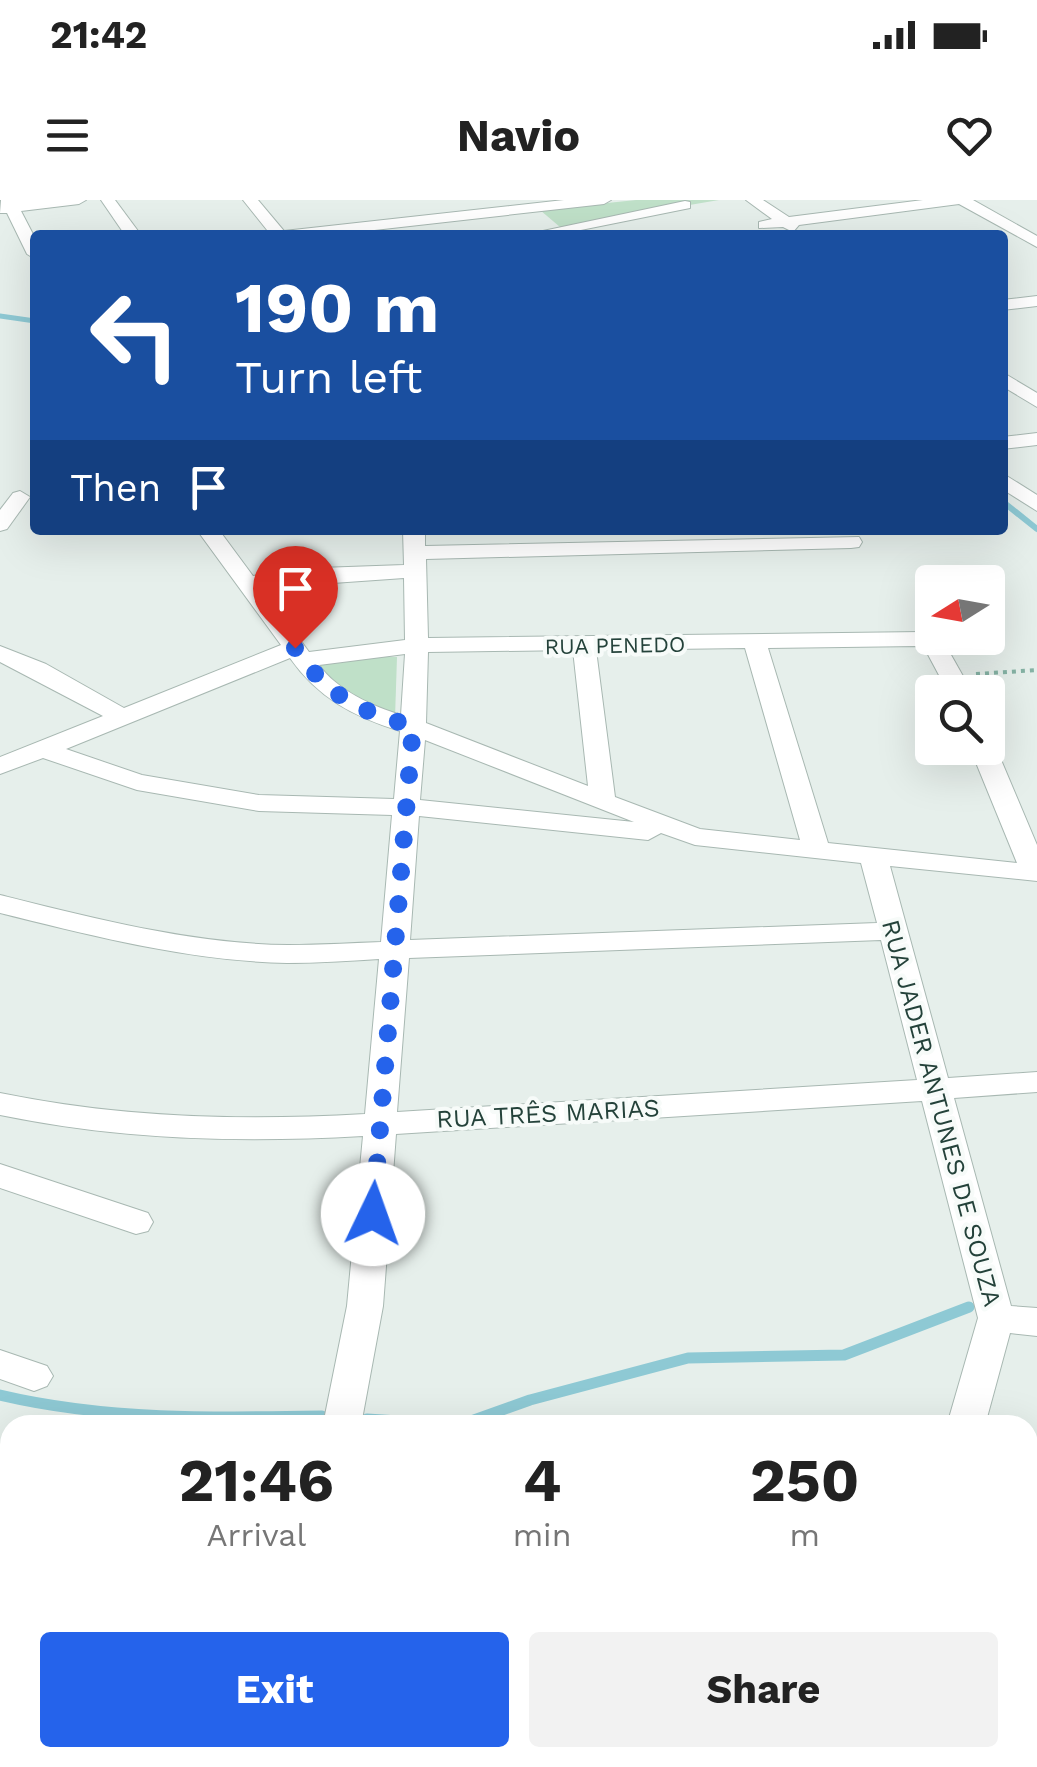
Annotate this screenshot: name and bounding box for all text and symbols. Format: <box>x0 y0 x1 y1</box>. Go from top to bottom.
text: 21:42 <box>50 13 147 57</box>
icon: menu <box>40 108 95 163</box>
icon: heart <box>942 108 997 163</box>
text: Navio <box>457 109 580 162</box>
text: 190 m <box>235 267 439 349</box>
icon: left <box>70 270 200 400</box>
text: Turn left <box>235 351 422 404</box>
icon: arrive <box>181 460 236 515</box>
text: Then <box>70 466 161 510</box>
pin <box>253 546 338 649</box>
icon: arrive <box>268 561 323 616</box>
north arrow <box>915 565 1005 655</box>
map controls <box>915 565 1005 765</box>
street label: RUA PENEDO <box>544 632 686 659</box>
button: search <box>915 675 1005 765</box>
street label: RUA JADER ANTUNES DE SOUZA <box>876 917 1007 1310</box>
street label: RUA TRÊS MARIAS <box>436 1093 660 1134</box>
position arrow <box>321 1162 425 1266</box>
text: 21:46 <box>179 1445 334 1516</box>
text: 4 <box>523 1445 561 1516</box>
text: 250 <box>750 1445 859 1516</box>
text: Arrival <box>206 1516 306 1554</box>
text: min <box>513 1516 571 1554</box>
text: m <box>789 1516 820 1554</box>
button: Exit <box>40 1632 509 1747</box>
button: Share <box>529 1632 998 1747</box>

